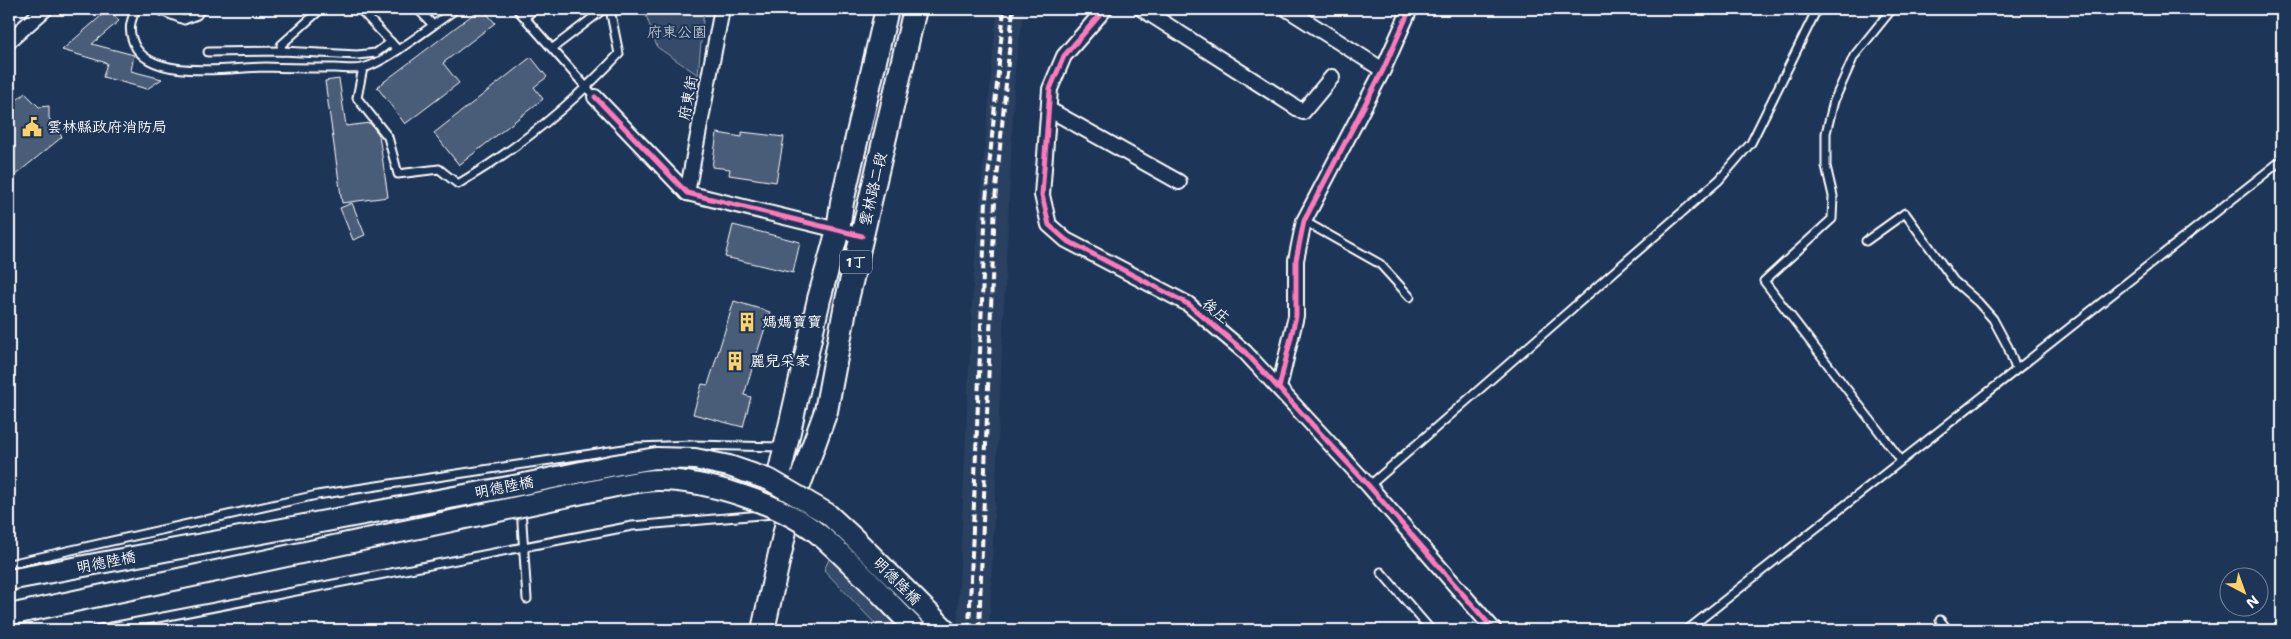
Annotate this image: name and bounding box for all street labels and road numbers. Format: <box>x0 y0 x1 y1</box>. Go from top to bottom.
street label: 府東街 <box>674 74 702 122</box>
street label: 雲林路二段 <box>855 150 891 228</box>
road number: 1丁 <box>840 250 872 274</box>
street label: 後庄 <box>1198 294 1234 328</box>
street label: 明德陸橋 <box>473 471 535 503</box>
street label: 明德陸橋 <box>75 546 137 578</box>
street label: 明德陸橋 <box>869 553 925 609</box>

